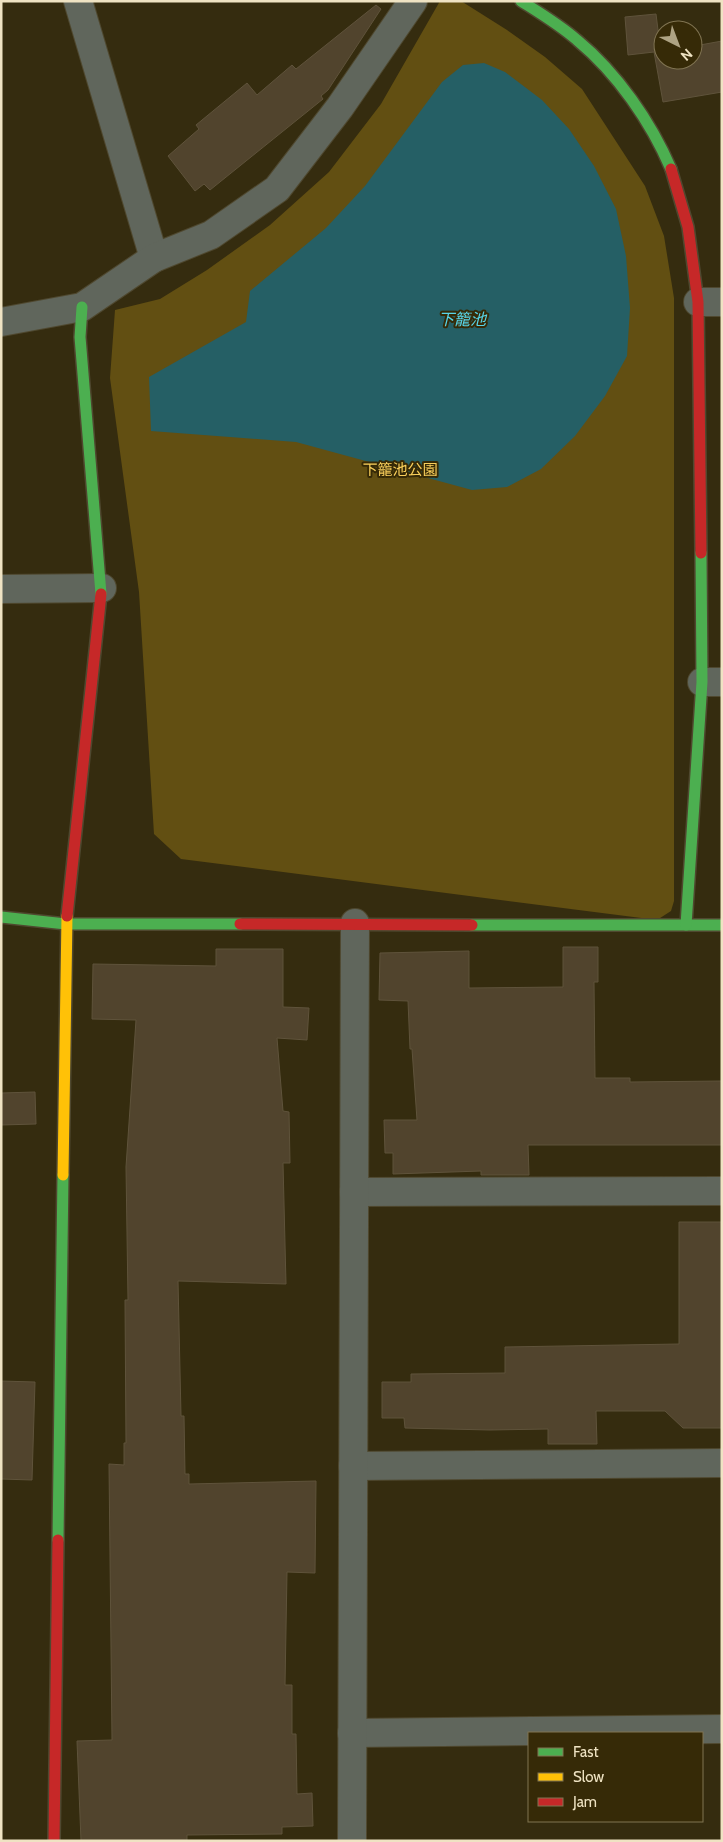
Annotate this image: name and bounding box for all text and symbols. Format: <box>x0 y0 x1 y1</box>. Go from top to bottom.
north arrow <box>653 20 703 70</box>
text: N <box>677 45 696 65</box>
water label: 下籠池 <box>438 310 488 329</box>
park label: 下籠池公園 <box>362 461 438 479</box>
legend <box>528 1732 703 1822</box>
text: Fast <box>573 1743 598 1761</box>
text: Slow <box>573 1768 604 1786</box>
text: Jam <box>572 1793 597 1811</box>

